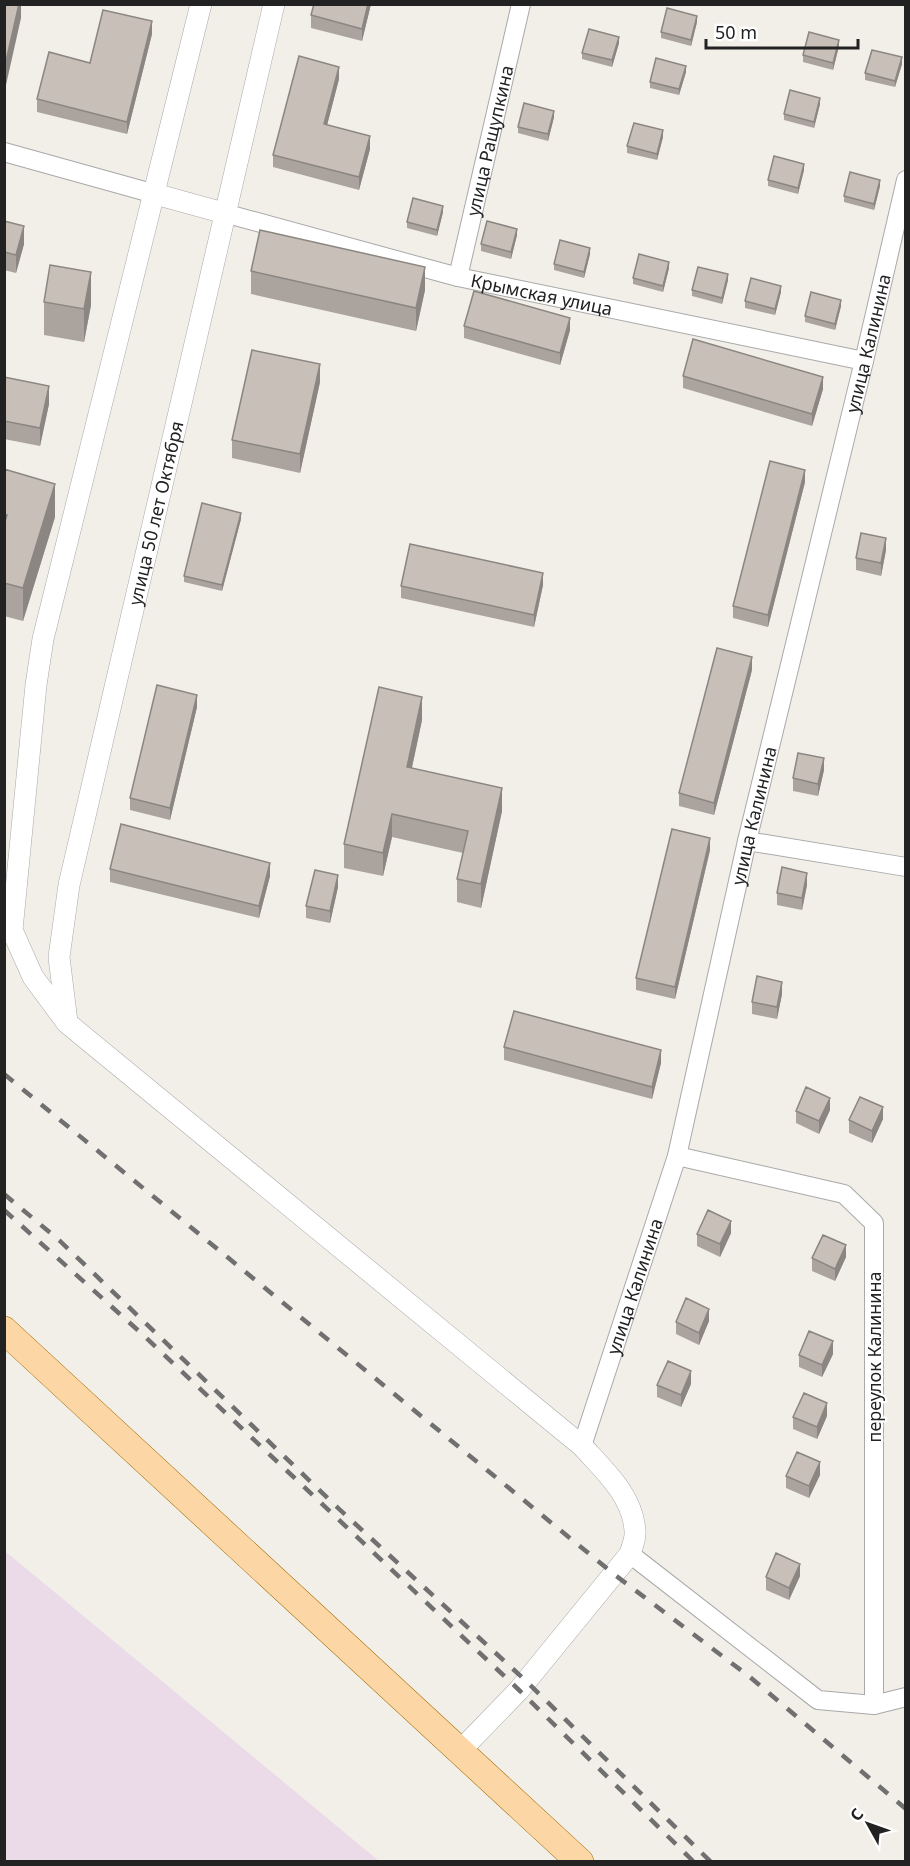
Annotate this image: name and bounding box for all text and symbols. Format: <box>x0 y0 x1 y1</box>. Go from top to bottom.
scale bar <box>706 12 858 50</box>
text: 50 m <box>715 20 757 44</box>
street label: улица Ращупкина <box>460 63 519 218</box>
street label: Крымская улица <box>469 268 615 321</box>
street label: улица Калинина <box>840 272 896 415</box>
street label: улица 50 лет Октября <box>122 419 189 608</box>
street label: улица Калинина <box>726 744 782 887</box>
street label: улица Калинина <box>601 1215 668 1358</box>
street label: переулок Калинина <box>862 1271 886 1443</box>
north arrow <box>838 1794 898 1854</box>
text: С <box>845 1803 868 1825</box>

